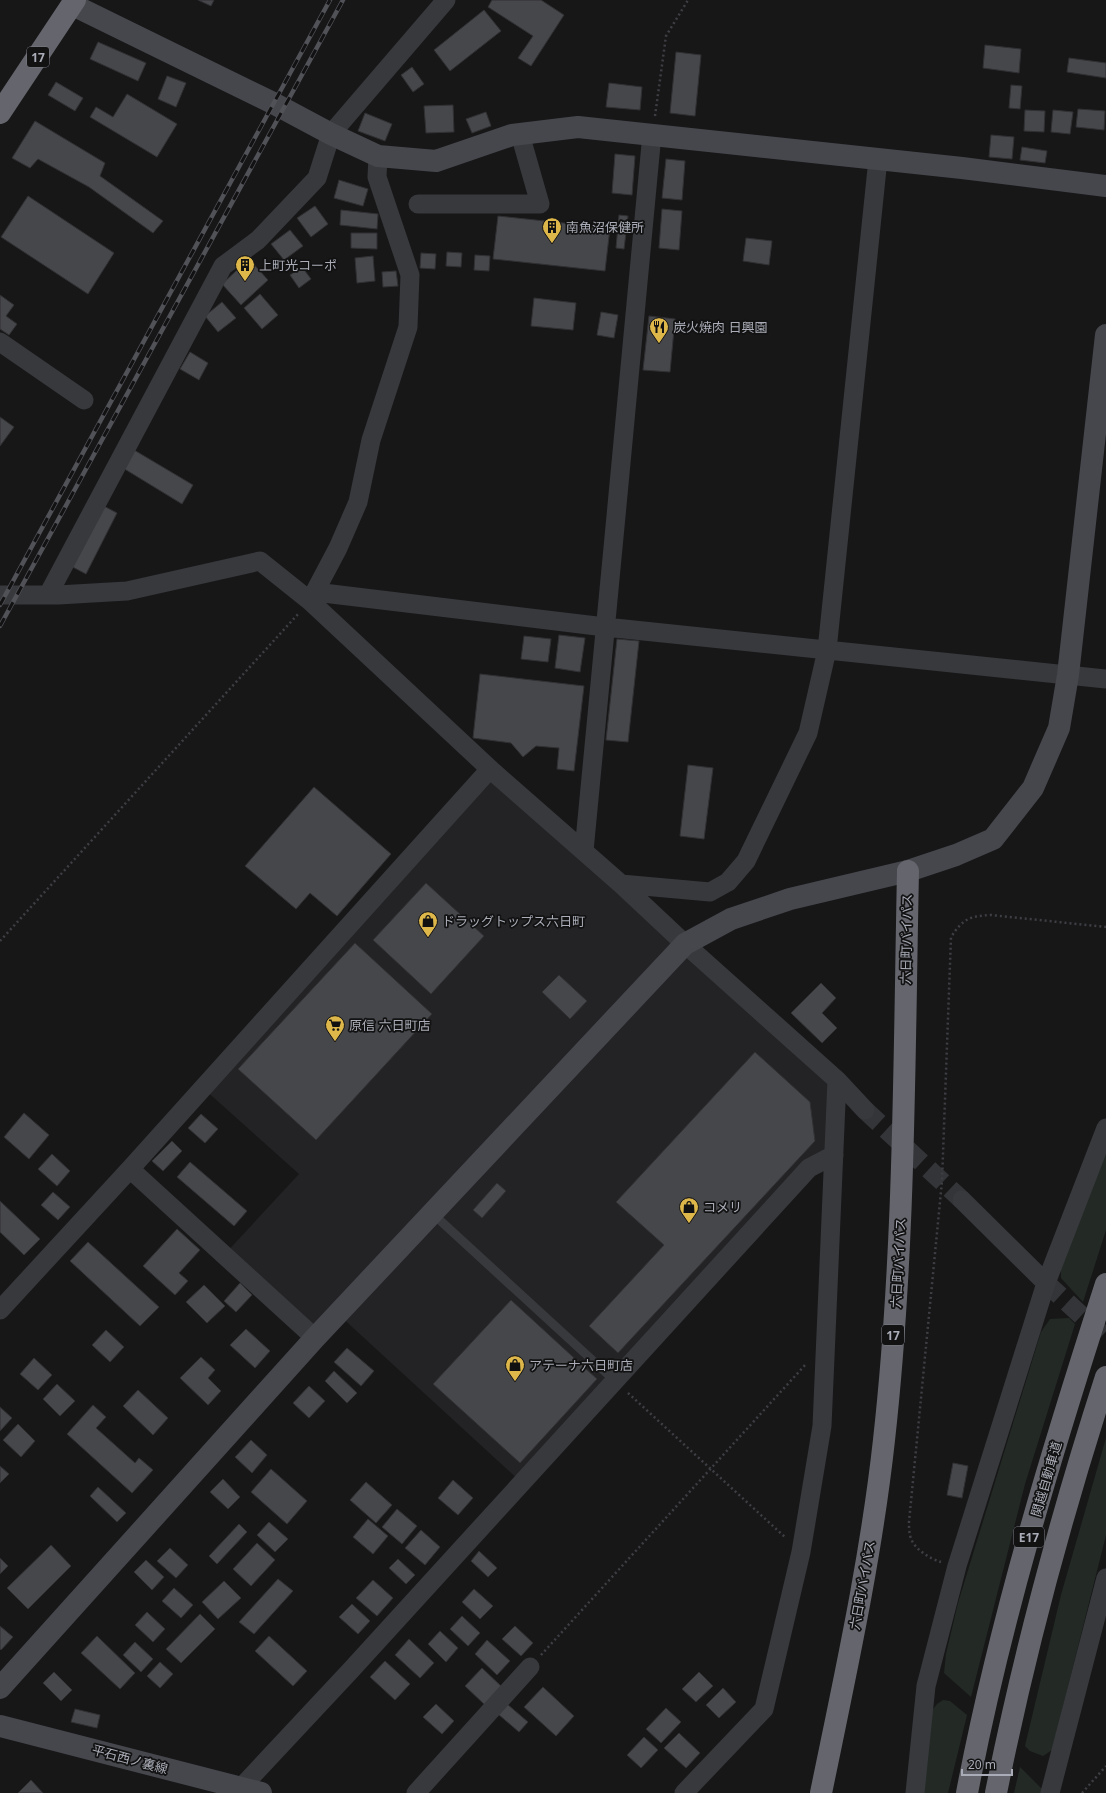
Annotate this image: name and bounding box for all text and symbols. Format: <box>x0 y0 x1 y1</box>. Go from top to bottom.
road number: 17 <box>27 47 49 67</box>
building icon: 南魚沼保健所 <box>541 216 563 244</box>
place label: 南魚沼保健所 <box>566 218 644 236</box>
building icon: 上町光コーポ <box>234 254 256 282</box>
place label: 上町光コーポ <box>259 256 337 274</box>
restaurant icon: 炭火焼肉 日興園 <box>648 316 670 344</box>
place label: 炭火焼肉 日興園 <box>673 318 767 336</box>
street label: 六日町バイパス <box>896 893 916 985</box>
shop icon: ドラッグトップス六日町 <box>417 910 439 938</box>
place label: ドラッグトップス六日町 <box>442 912 585 930</box>
supermarket icon: 原信 六日町店 <box>324 1014 346 1042</box>
place label: 原信 六日町店 <box>349 1016 430 1034</box>
shop icon: コメリ <box>678 1196 700 1224</box>
place label: コメリ <box>703 1198 742 1216</box>
street label: 六日町バイパス <box>887 1217 909 1309</box>
road number: 17 <box>882 1325 904 1345</box>
shop icon: アテーナ六日町店 <box>504 1354 526 1382</box>
place label: アテーナ六日町店 <box>529 1356 633 1374</box>
street label: 関越自動車道 <box>1027 1439 1065 1519</box>
road number: E17 <box>1014 1527 1044 1547</box>
street label: 六日町バイパス <box>845 1539 879 1631</box>
street label: 平石西ノ裏線 <box>90 1740 170 1778</box>
scale bar <box>962 1751 1012 1777</box>
text: 20 m <box>968 1756 996 1773</box>

